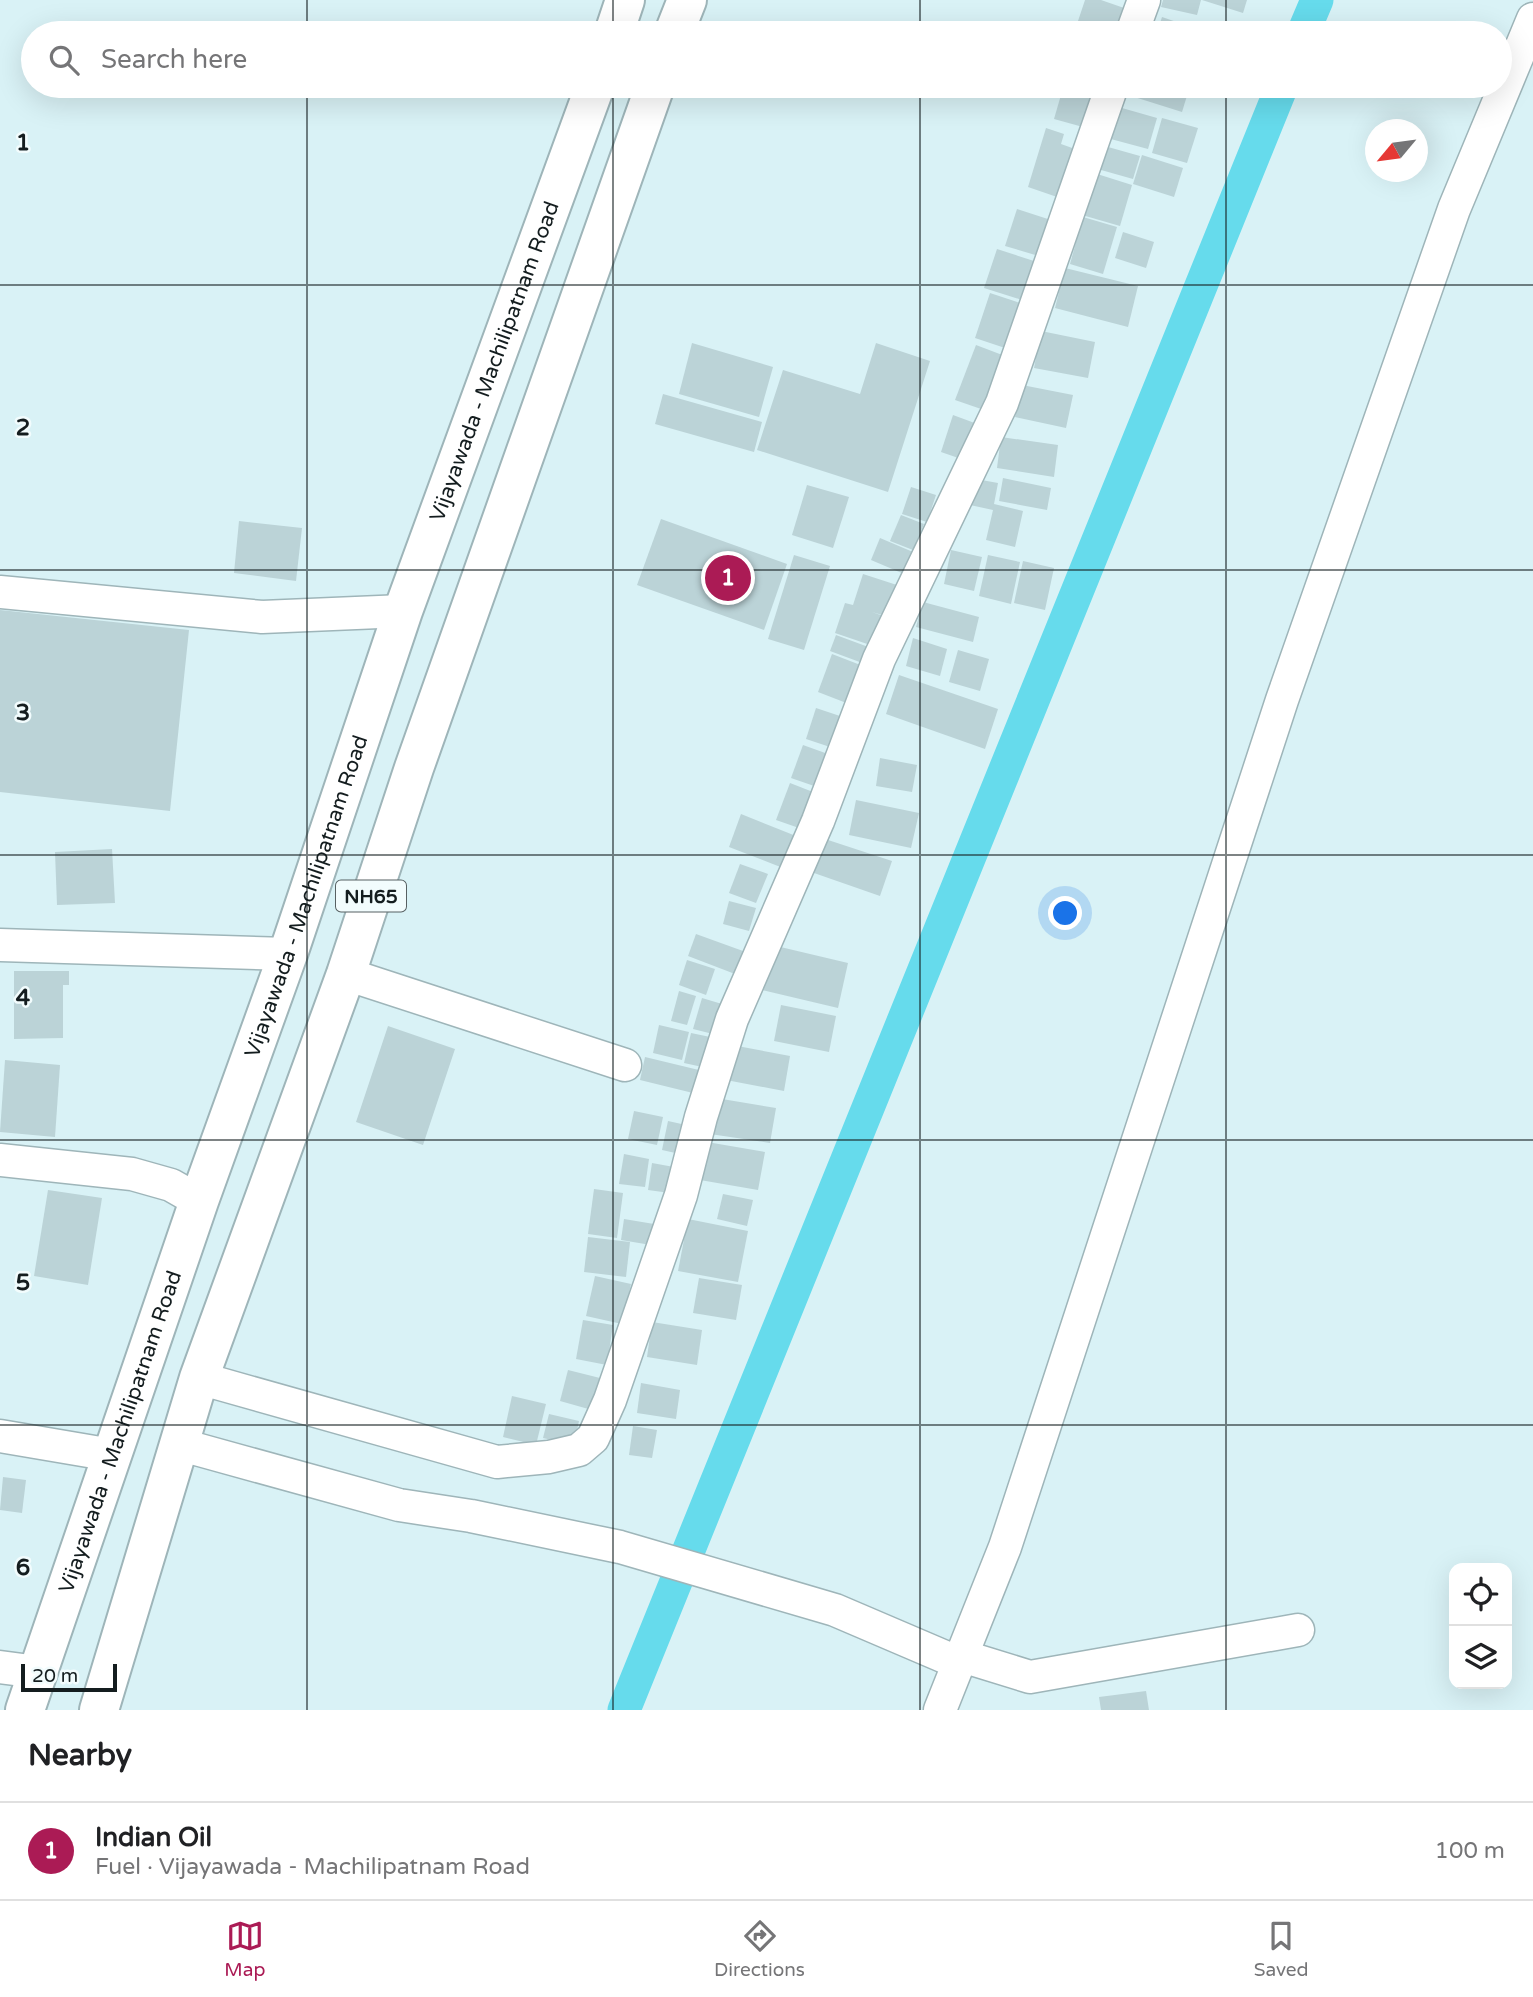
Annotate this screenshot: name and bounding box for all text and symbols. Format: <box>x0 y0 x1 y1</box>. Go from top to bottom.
search box <box>21 21 1512 98</box>
icon: search <box>45 41 83 79</box>
text: Search here <box>101 44 247 75</box>
north arrow <box>1365 119 1428 182</box>
text: 1 <box>16 129 30 157</box>
street label: Vijayawada - Machilipatnam Road <box>425 198 565 525</box>
text: 2 <box>16 414 30 442</box>
pin: 1 <box>705 552 751 604</box>
text: 3 <box>16 699 30 727</box>
street label: Vijayawada - Machilipatnam Road <box>240 732 373 1061</box>
road number: NH65 <box>336 880 406 912</box>
your location <box>1048 896 1082 930</box>
text: 4 <box>16 984 31 1012</box>
street label: Vijayawada - Machilipatnam Road <box>54 1267 187 1596</box>
text: 5 <box>16 1269 30 1297</box>
text: 6 <box>16 1554 30 1582</box>
map controls <box>1449 1563 1512 1689</box>
button: locate <box>1449 1563 1512 1626</box>
button: layers <box>1449 1626 1512 1689</box>
scale bar <box>21 1661 117 1693</box>
text: 20 m <box>32 1665 78 1687</box>
text: Nearby <box>28 1737 132 1774</box>
text: Indian Oil <box>95 1822 212 1853</box>
text: 1 <box>44 1837 58 1865</box>
text: 100 m <box>1435 1837 1505 1865</box>
text: Fuel · Vijayawada - Machilipatnam Road <box>95 1853 530 1881</box>
tab: Map <box>224 1917 265 1981</box>
tab: Directions <box>714 1917 805 1981</box>
tab: Saved <box>1254 1917 1309 1981</box>

